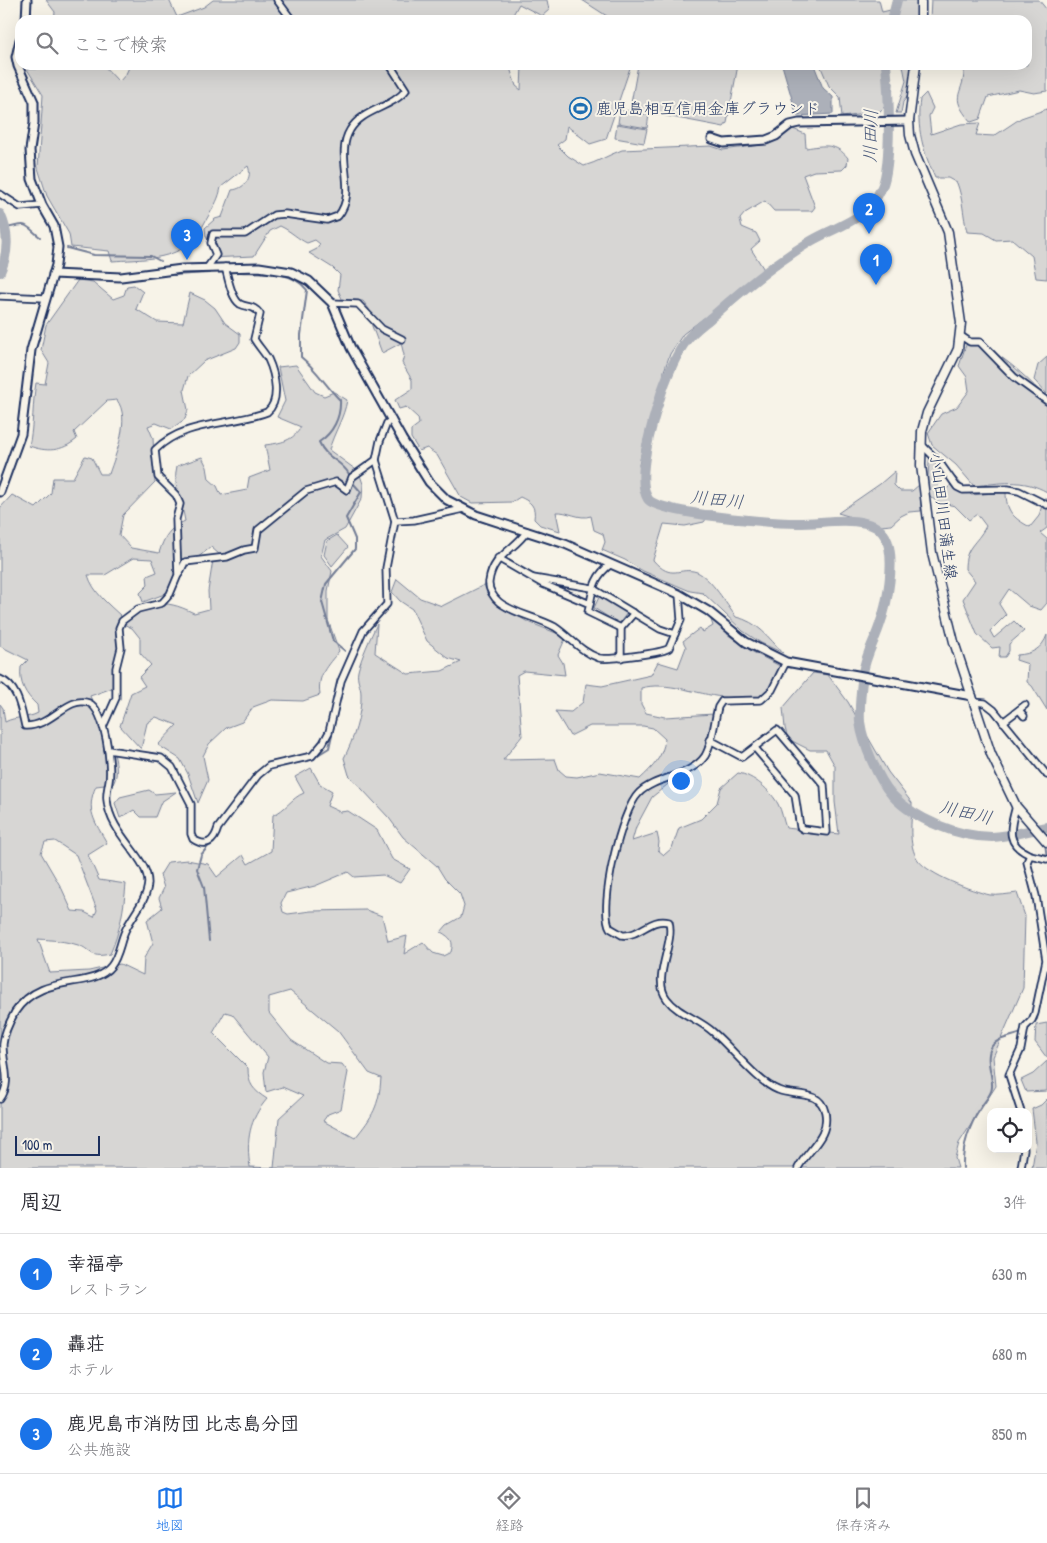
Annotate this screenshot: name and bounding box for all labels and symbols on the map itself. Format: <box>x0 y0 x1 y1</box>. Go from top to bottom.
sports icon: 鹿児島相互信用金庫グラウンド <box>568 96 592 120</box>
place label: 鹿児島相互信用金庫グラウンド <box>596 97 820 119</box>
water label: 川田川 <box>857 109 883 163</box>
pin: 2 <box>853 193 885 234</box>
pin: 3 <box>171 219 203 260</box>
pin: 1 <box>860 244 892 285</box>
street label: 小山田川田蒲生線 <box>925 451 963 581</box>
water label: 川田川 <box>689 484 745 514</box>
your location <box>668 768 694 794</box>
water label: 川田川 <box>937 794 995 830</box>
scale bar <box>15 1133 100 1156</box>

